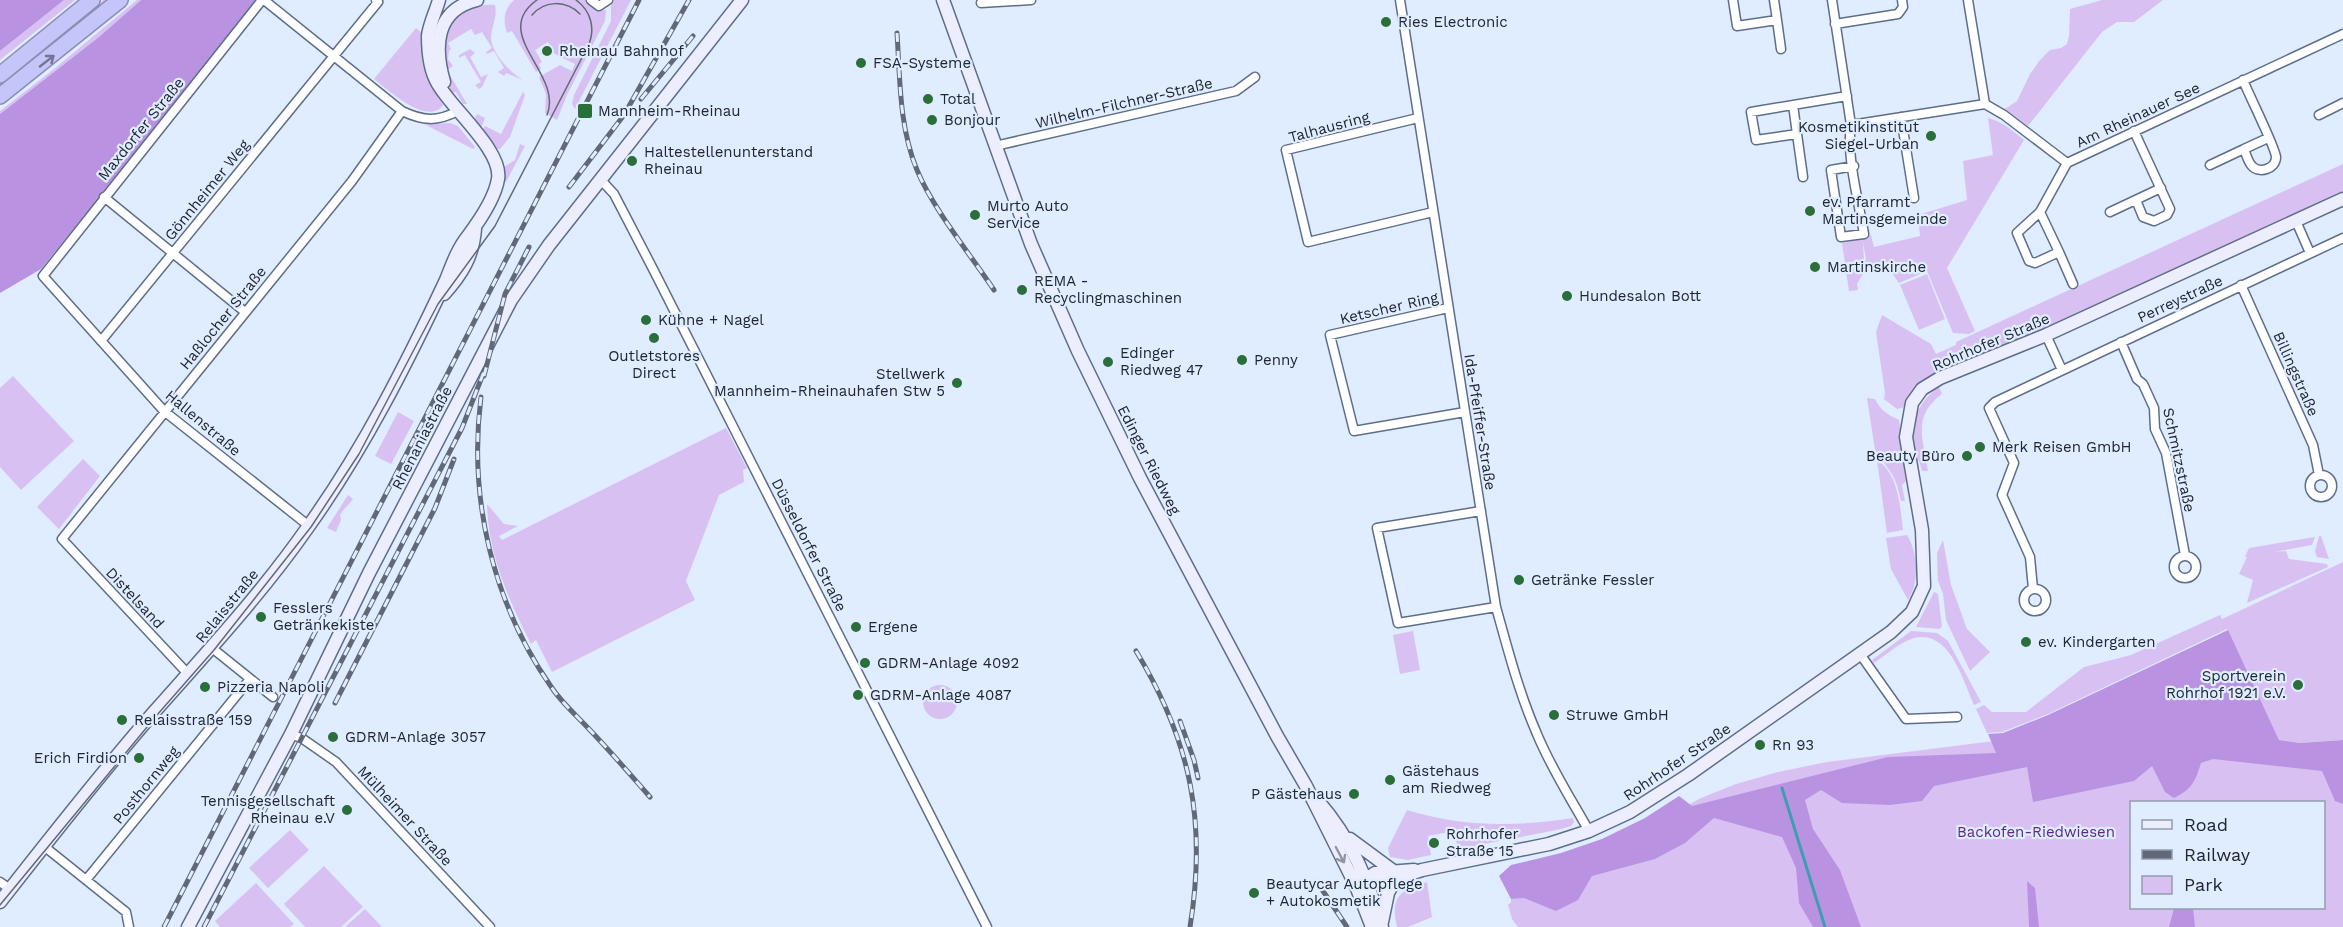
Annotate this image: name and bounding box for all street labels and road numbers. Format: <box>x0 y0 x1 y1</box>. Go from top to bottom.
street label: Maxdorfer Straße <box>94 74 188 184</box>
street label: Wilhelm-Filchner-Straße <box>1034 74 1214 132</box>
street label: Am Rheinauer See <box>2073 78 2203 152</box>
street label: Talhausring <box>1287 108 1371 146</box>
street label: Gönnheimer Weg <box>161 136 253 244</box>
street label: Haßlocher Straße <box>176 263 270 373</box>
street label: Perreystraße <box>2134 271 2226 327</box>
street label: Ketscher Ring <box>1338 288 1440 328</box>
street label: Rohrhofer Straße <box>1930 309 2052 375</box>
street label: Billingstraße <box>2269 329 2323 419</box>
street label: Ida-Pfeiffer-Straße <box>1460 353 1500 491</box>
street label: Rhenaniastraße <box>388 383 456 493</box>
street label: Hallenstraße <box>162 386 244 460</box>
street label: Edinger Riedweg <box>1114 402 1184 518</box>
street label: Schmitzstraße <box>2159 406 2199 514</box>
street label: Düsseldorfer Straße <box>768 475 850 615</box>
street label: Distelsand <box>102 564 168 632</box>
street label: Relaisstraße <box>192 565 262 647</box>
street label: Rohrhofer Straße <box>1620 719 1734 805</box>
street label: Posthornweg <box>109 743 183 827</box>
street label: Mülheimer Straße <box>354 762 456 870</box>

